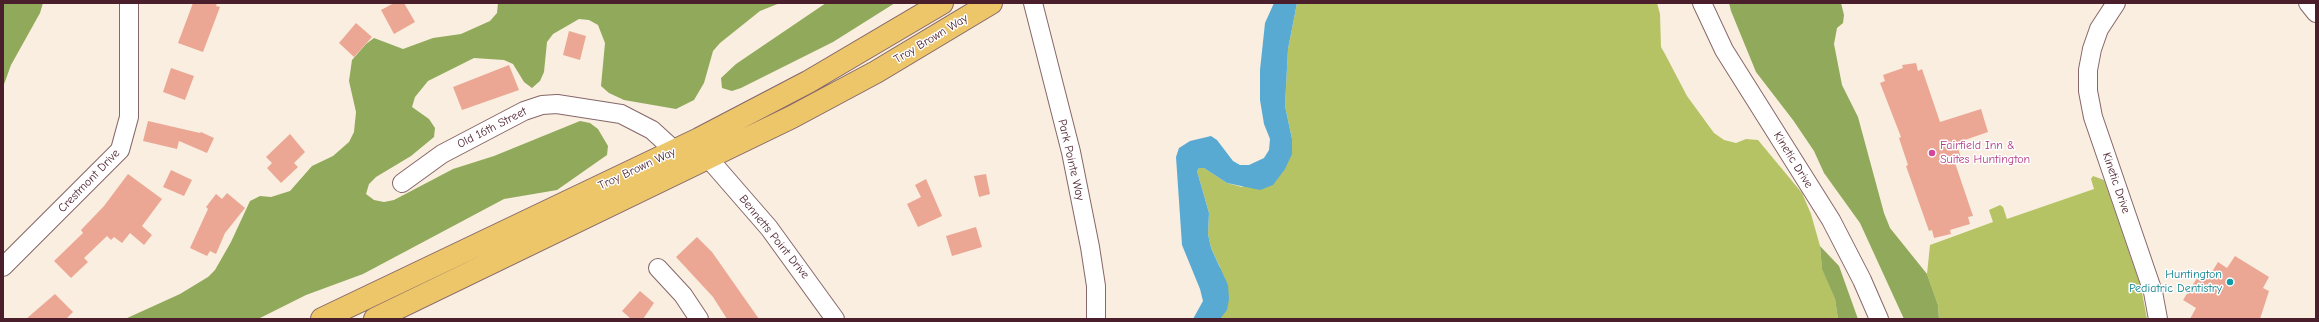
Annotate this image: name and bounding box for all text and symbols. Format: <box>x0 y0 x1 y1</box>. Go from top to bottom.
street label: Troy Brown Way <box>891 11 971 67</box>
street label: Old 16th Street <box>455 104 529 152</box>
street label: Park Pointe Way <box>1055 118 1087 202</box>
street label: Kinetic Drive <box>1770 129 1816 191</box>
place label: Fairfield Inn & Suites Huntington <box>1940 139 2030 167</box>
street label: Troy Brown Way <box>596 145 678 193</box>
street label: Crestmont Drive <box>55 146 123 216</box>
marker: Fairfield Inn & Suites Huntington <box>1927 148 1937 158</box>
street label: Kinetic Drive <box>2099 150 2133 216</box>
street label: Bennetts Point Drive <box>736 192 812 282</box>
place label: Huntington Pediatric Dentistry <box>2129 268 2222 296</box>
marker: Huntington Pediatric Dentistry <box>2225 277 2235 287</box>

